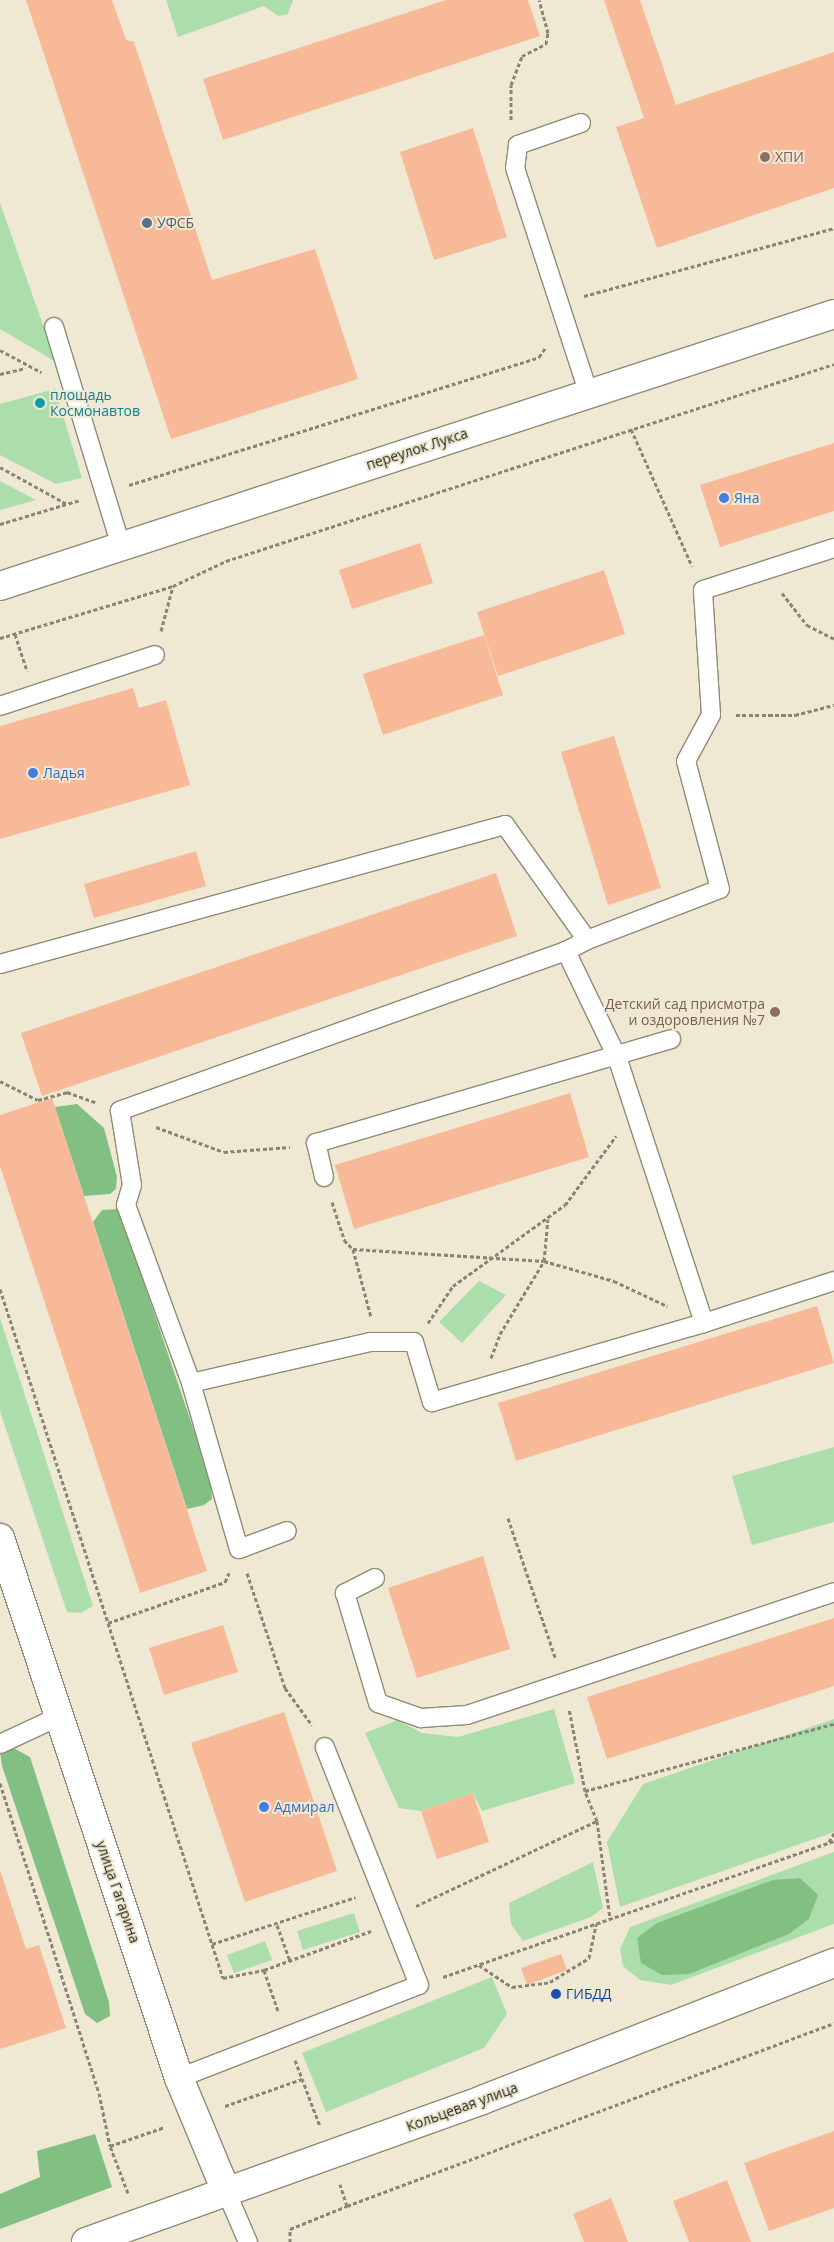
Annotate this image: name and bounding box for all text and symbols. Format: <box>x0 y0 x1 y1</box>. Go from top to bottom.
place label: ХПИ <box>775 149 804 165</box>
marker: ХПИ <box>759 151 771 163</box>
place label: УФСБ <box>157 215 194 231</box>
marker: УФСБ <box>141 217 153 229</box>
place label: площадь Космонавтов <box>50 387 140 420</box>
marker: площадь Космонавтов <box>34 397 46 409</box>
street label: переулок Лукса <box>364 425 470 473</box>
place label: Яна <box>734 490 759 506</box>
marker: Яна <box>718 492 730 504</box>
place label: Ладья <box>43 765 85 781</box>
marker: Ладья <box>27 767 39 779</box>
place label: Детский сад присмотра и оздоровления №7 <box>605 996 765 1028</box>
marker: Детский сад присмотра и оздоровления №7 <box>769 1006 781 1018</box>
place label: Адмирал <box>274 1799 334 1815</box>
marker: Адмирал <box>258 1801 270 1813</box>
street label: улица Гагарина <box>93 1839 143 1945</box>
place label: ГИБДД <box>566 1986 612 2002</box>
marker: ГИБДД <box>550 1988 562 2000</box>
street label: Кольцевая улица <box>404 2079 520 2135</box>

